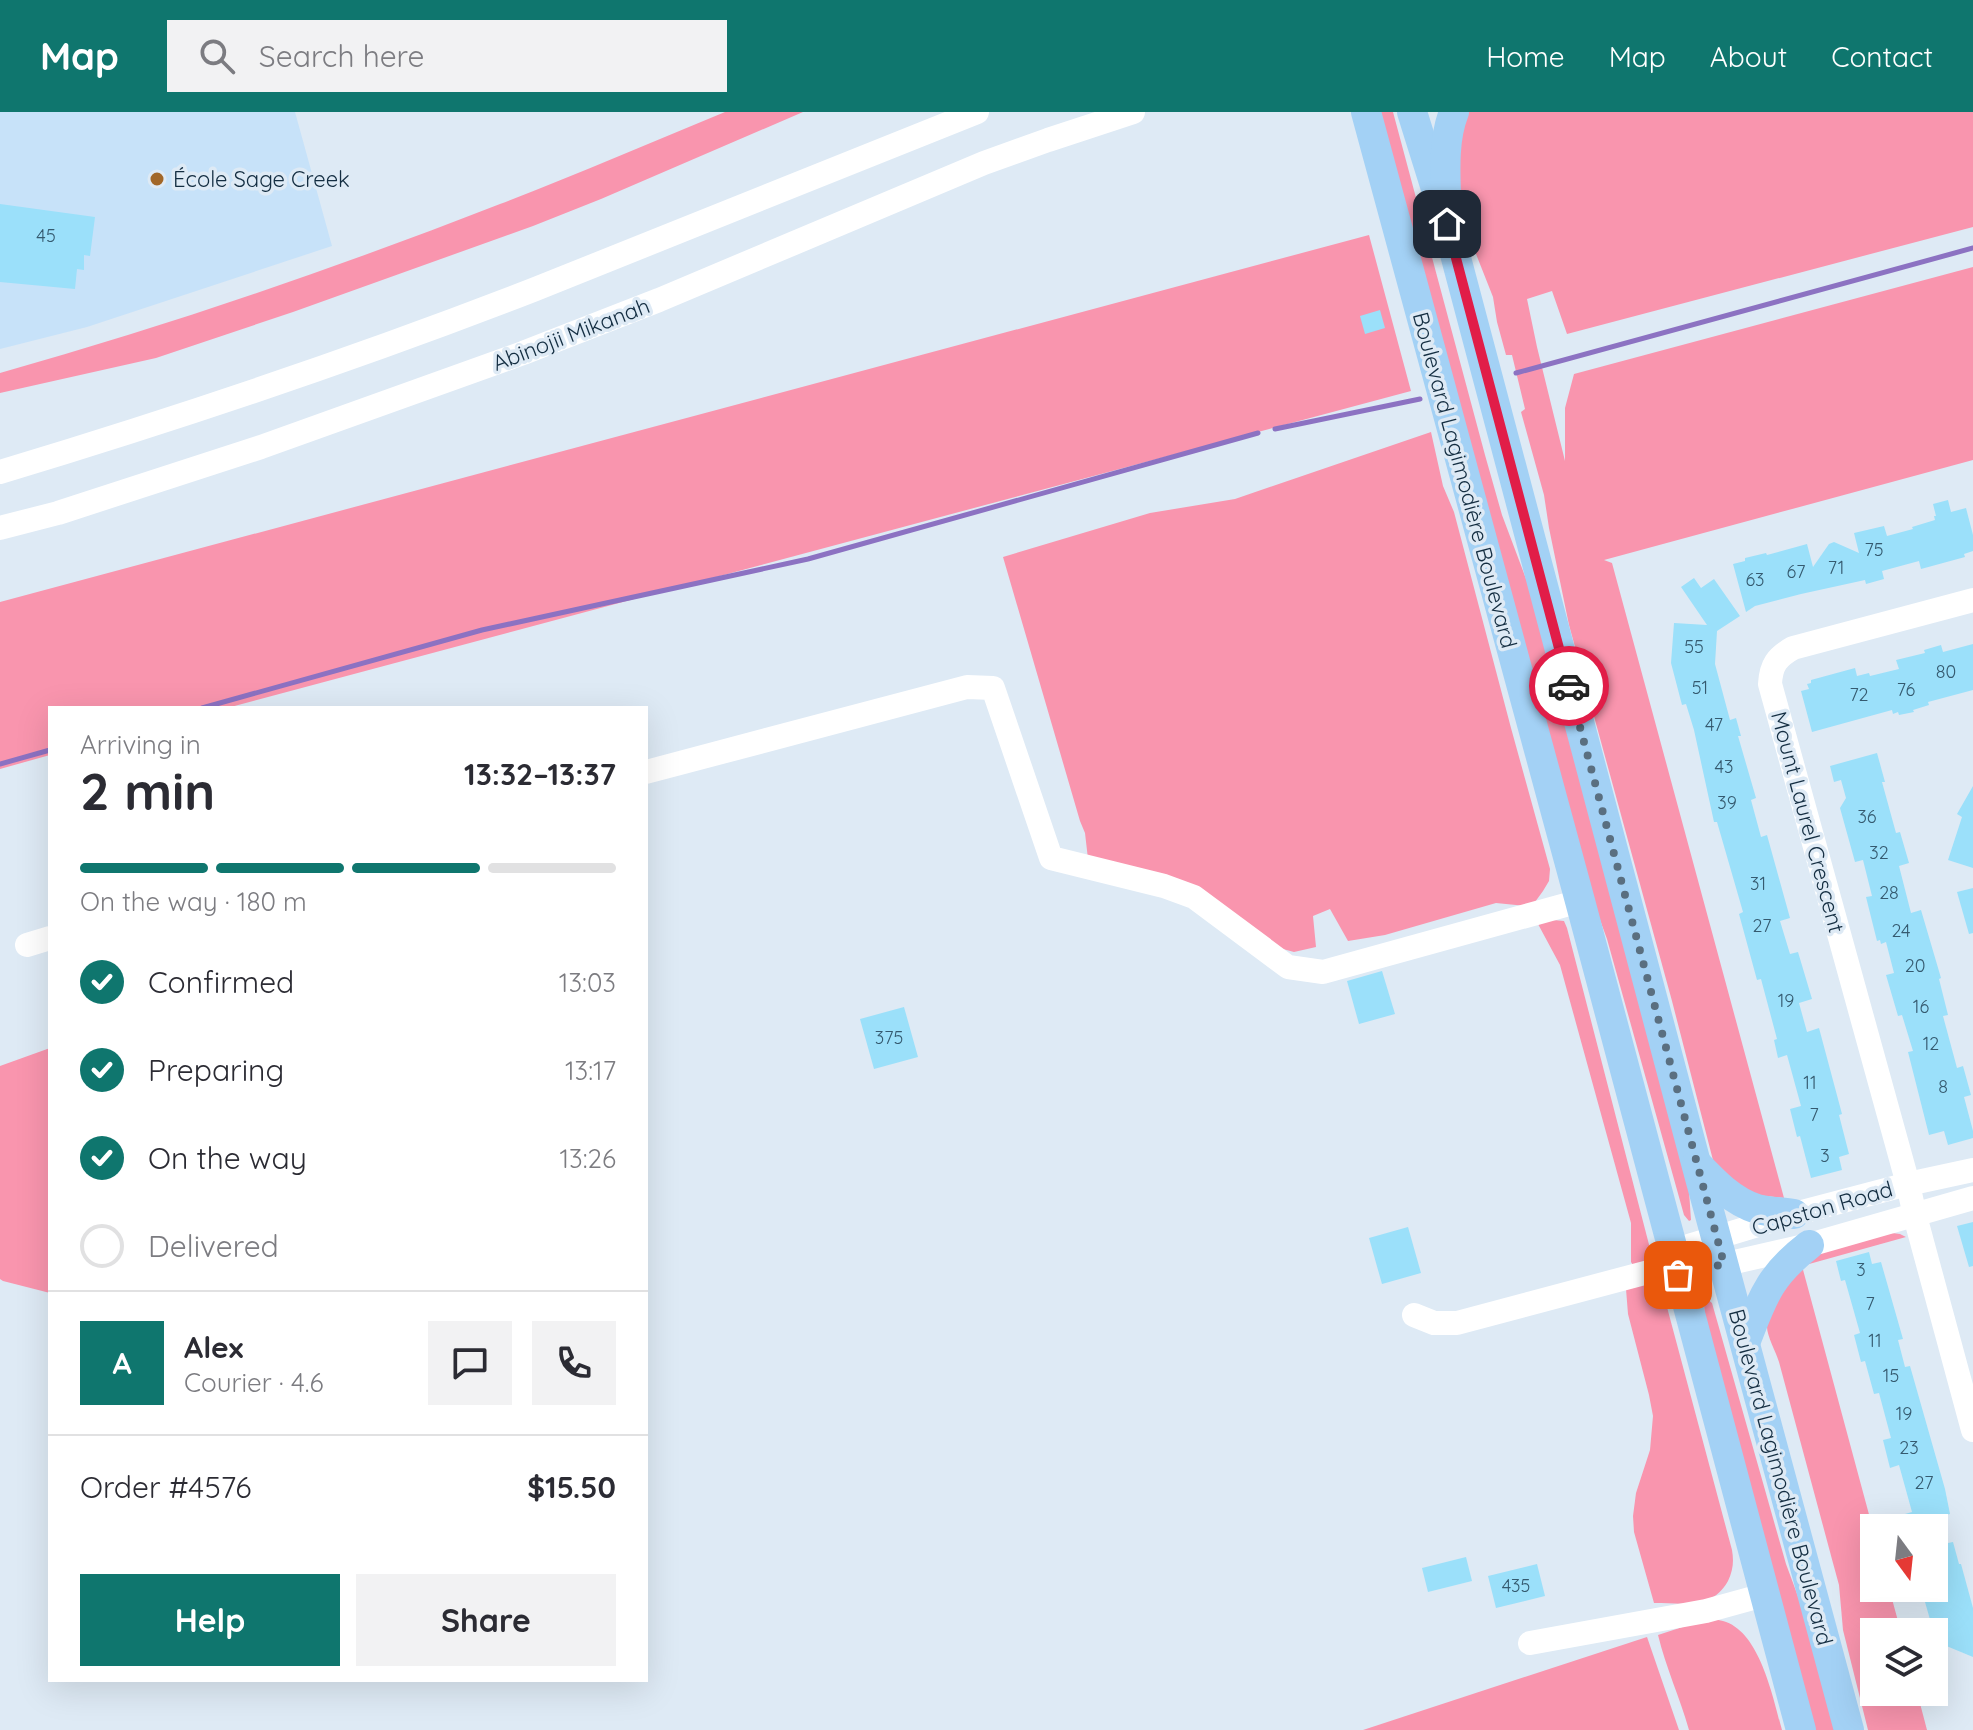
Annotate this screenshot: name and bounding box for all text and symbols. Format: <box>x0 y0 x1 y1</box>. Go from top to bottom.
search box <box>167 20 727 92</box>
text: Map <box>40 32 119 80</box>
icon: search <box>195 34 239 78</box>
text: Search here <box>259 37 424 75</box>
text: Home <box>1486 39 1565 74</box>
text: Map <box>1609 39 1666 74</box>
text: About <box>1710 39 1787 74</box>
text: Contact <box>1831 39 1933 74</box>
place label: École Sage Creek <box>173 165 350 193</box>
marker: École Sage Creek <box>148 170 166 188</box>
pin <box>1413 190 1481 258</box>
icon: home <box>1425 202 1469 246</box>
house number: 45 <box>36 224 56 247</box>
street label: Abinojii Mikanah <box>488 291 654 377</box>
street label: Boulevard Lagimodière Boulevard <box>1407 309 1523 651</box>
house number: 75 <box>1864 538 1884 561</box>
house number: 71 <box>1828 556 1844 579</box>
house number: 67 <box>1787 560 1805 583</box>
house number: 63 <box>1745 568 1765 591</box>
house number: 55 <box>1684 635 1704 658</box>
courier <box>1529 646 1609 726</box>
house number: 80 <box>1936 660 1956 683</box>
icon: car <box>1547 664 1591 708</box>
house number: 51 <box>1692 676 1708 699</box>
house number: 76 <box>1897 678 1915 701</box>
house number: 72 <box>1849 683 1869 706</box>
street label: Mount Laurel Crescent <box>1765 708 1851 936</box>
house number: 47 <box>1705 713 1723 736</box>
text: Arriving in <box>80 728 201 761</box>
text: 13:32–13:37 <box>464 755 616 793</box>
house number: 43 <box>1715 755 1733 778</box>
text: 2 min <box>80 758 215 823</box>
house number: 39 <box>1717 791 1737 814</box>
house number: 36 <box>1857 805 1877 828</box>
house number: 32 <box>1869 841 1889 864</box>
house number: 31 <box>1750 872 1766 895</box>
house number: 28 <box>1879 881 1899 904</box>
text: On the way · 180 m <box>80 885 307 918</box>
house number: 27 <box>1753 914 1771 937</box>
house number: 24 <box>1891 919 1911 942</box>
house number: 20 <box>1905 954 1925 977</box>
icon: check <box>80 960 124 1004</box>
text: Confirmed <box>148 963 294 1001</box>
text: 13:03 <box>559 966 616 999</box>
house number: 19 <box>1778 989 1794 1012</box>
house number: 16 <box>1913 995 1929 1018</box>
house number: 375 <box>875 1026 903 1049</box>
house number: 12 <box>1923 1032 1939 1055</box>
icon: check <box>80 1048 124 1092</box>
text: Preparing <box>148 1051 284 1089</box>
text: 13:17 <box>565 1054 616 1087</box>
house number: 11 <box>1803 1071 1817 1094</box>
house number: 8 <box>1938 1075 1948 1098</box>
house number: 7 <box>1809 1103 1819 1126</box>
icon: check <box>80 1136 124 1180</box>
text: On the way <box>148 1139 307 1177</box>
text: 13:26 <box>560 1142 616 1175</box>
house number: 3 <box>1820 1144 1830 1167</box>
street label: Capston Road <box>1748 1175 1896 1241</box>
text: Delivered <box>148 1227 279 1265</box>
pin <box>1644 1241 1712 1309</box>
icon: bag <box>1656 1253 1700 1297</box>
house number: 3 <box>1856 1258 1866 1281</box>
house number: 7 <box>1865 1292 1875 1315</box>
street label: Boulevard Lagimodière Boulevard <box>1723 1306 1839 1648</box>
button: chat <box>428 1321 512 1405</box>
button: phone <box>532 1321 616 1405</box>
text: Alex <box>184 1328 243 1366</box>
house number: 11 <box>1868 1329 1882 1352</box>
text: A <box>112 1344 132 1382</box>
house number: 15 <box>1883 1364 1899 1387</box>
text: Courier · 4.6 <box>184 1366 323 1399</box>
house number: 19 <box>1896 1402 1912 1425</box>
house number: 23 <box>1899 1436 1919 1459</box>
text: Order #4576 <box>80 1468 251 1506</box>
text: $15.50 <box>527 1468 616 1506</box>
house number: 27 <box>1915 1471 1933 1494</box>
north arrow <box>1860 1514 1948 1602</box>
map controls <box>1860 1514 1948 1706</box>
button: Help <box>80 1574 340 1666</box>
button: Share <box>356 1574 616 1666</box>
house number: 435 <box>1502 1574 1530 1597</box>
button: layers <box>1860 1618 1948 1706</box>

